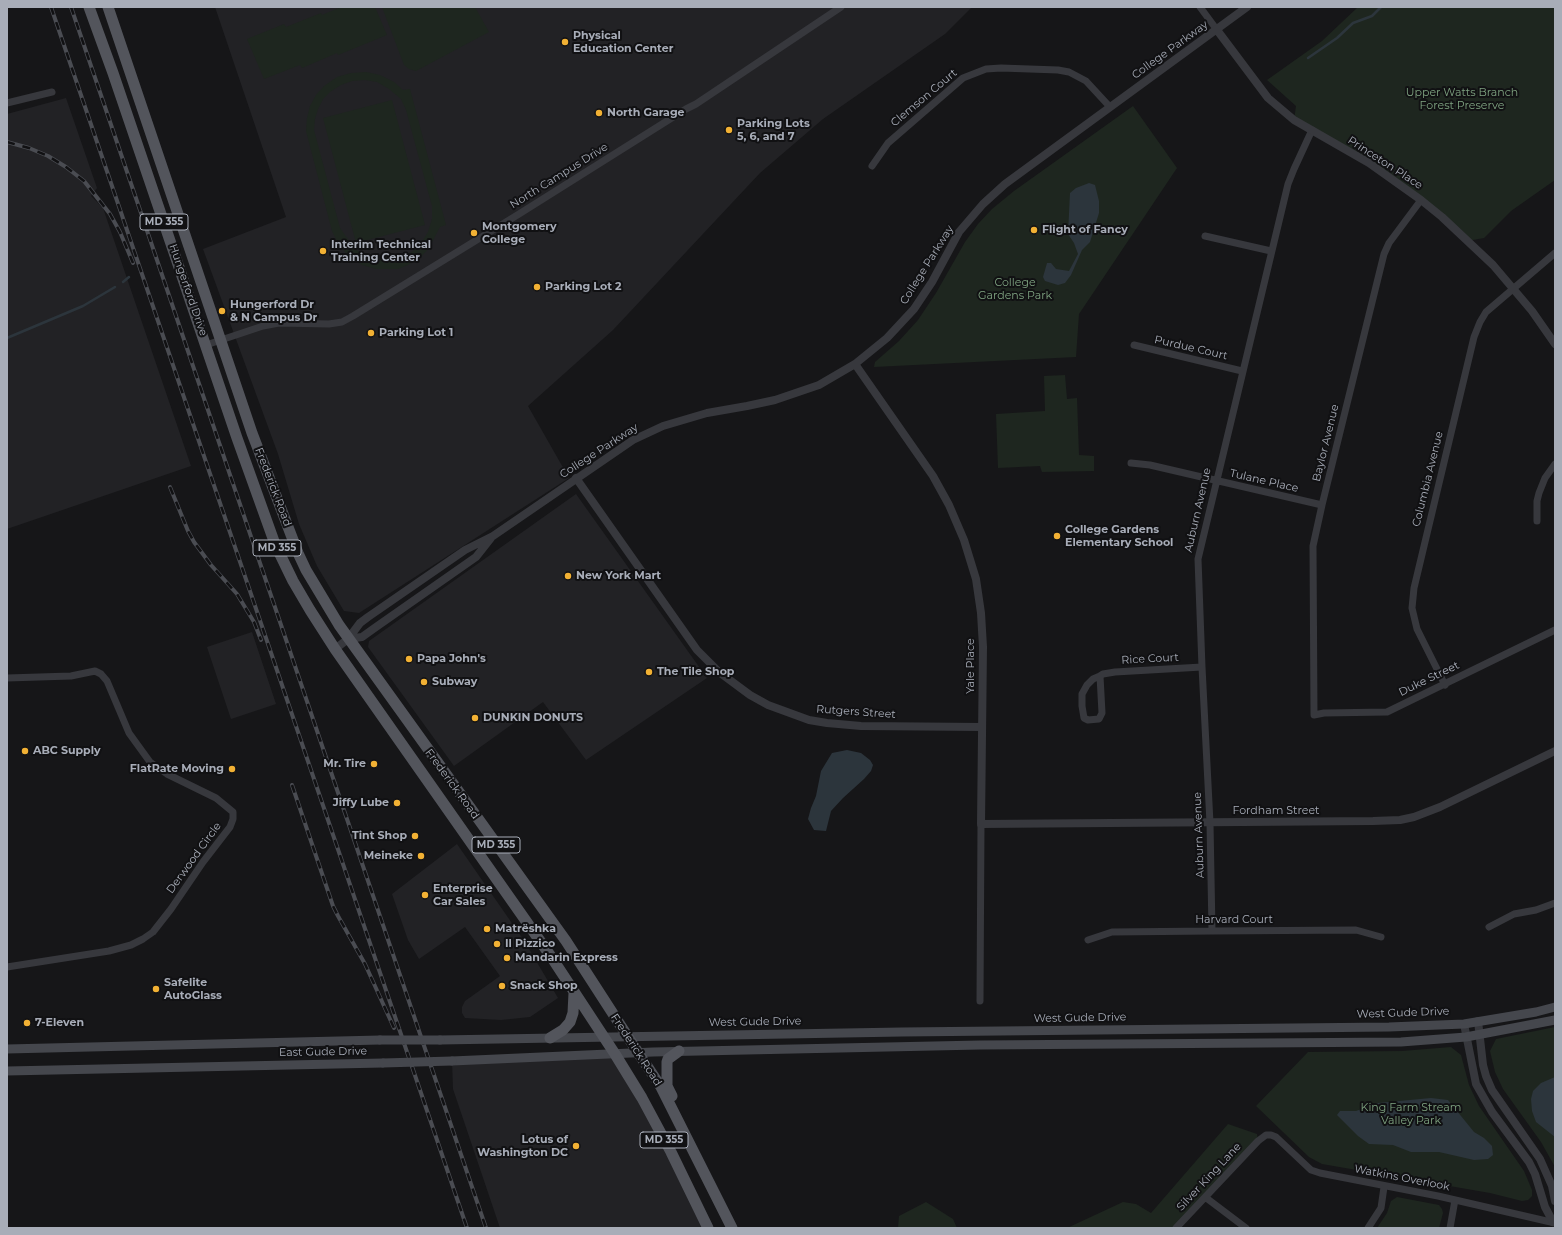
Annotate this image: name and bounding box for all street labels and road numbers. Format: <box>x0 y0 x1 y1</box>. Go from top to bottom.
street label: College Parkway <box>1129 18 1211 82</box>
street label: Clemson Court <box>888 66 960 130</box>
street label: Princeton Place <box>1345 134 1425 192</box>
street label: North Campus Drive <box>508 140 610 212</box>
road number: MD 355 <box>140 214 188 230</box>
street label: College Parkway <box>897 223 957 307</box>
street label: Hungerford Drive <box>166 242 210 338</box>
street label: Purdue Court <box>1153 333 1229 363</box>
street label: Baylor Avenue <box>1310 403 1342 483</box>
street label: College Parkway <box>557 421 641 481</box>
street label: Columbia Avenue <box>1410 430 1446 528</box>
street label: Frederick Road <box>252 446 294 528</box>
street label: Auburn Avenue <box>1182 467 1214 553</box>
street label: Tulane Place <box>1228 467 1300 495</box>
road number: MD 355 <box>253 540 301 556</box>
street label: Yale Place <box>964 638 978 694</box>
street label: Rice Court <box>1121 651 1179 667</box>
street label: Duke Street <box>1397 659 1461 699</box>
street label: Rutgers Street <box>816 703 896 721</box>
street label: Frederick Road <box>422 746 482 822</box>
street label: Auburn Avenue <box>1191 792 1207 878</box>
street label: Fordham Street <box>1232 804 1320 818</box>
street label: Derwood Circle <box>164 820 224 896</box>
road number: MD 355 <box>472 837 520 853</box>
street label: Harvard Court <box>1195 913 1273 927</box>
street label: West Gude Drive <box>1356 1005 1450 1021</box>
street label: Frederick Road <box>608 1011 664 1089</box>
street label: West Gude Drive <box>1034 1011 1126 1025</box>
street label: West Gude Drive <box>709 1015 801 1029</box>
street label: East Gude Drive <box>279 1045 367 1059</box>
road number: MD 355 <box>640 1132 688 1148</box>
street label: Silver King Lane <box>1174 1140 1244 1214</box>
street label: Watkins Overlook <box>1353 1162 1451 1194</box>

